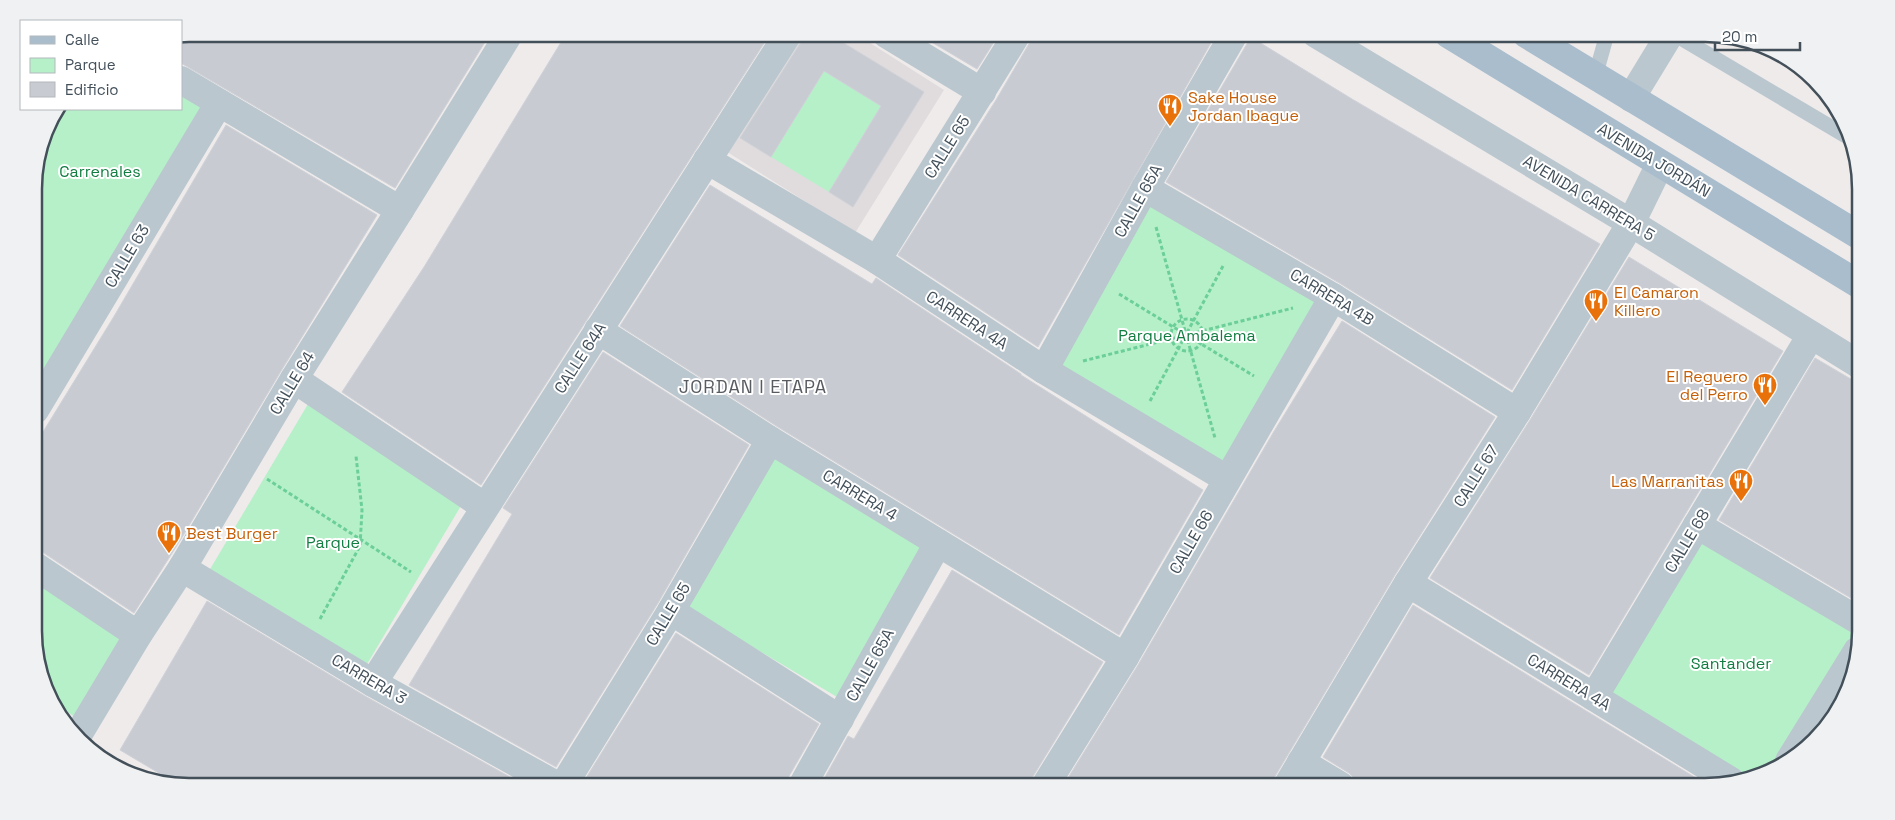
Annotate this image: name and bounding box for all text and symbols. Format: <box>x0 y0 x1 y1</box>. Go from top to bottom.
legend <box>20 20 182 110</box>
scale bar <box>1715 20 1800 52</box>
text: 20 m <box>1722 27 1757 46</box>
text: Calle <box>65 30 100 49</box>
text: Parque <box>65 55 116 74</box>
text: Edificio <box>65 80 119 99</box>
place label: Sake House Jordan Ibague <box>1188 87 1299 126</box>
restaurant icon: Sake House Jordan Ibague <box>1157 93 1183 127</box>
street label: CALLE 65 <box>919 112 975 182</box>
street label: AVENIDA JORDÁN <box>1594 118 1714 202</box>
street label: AVENIDA CARRERA 5 <box>1519 150 1659 246</box>
park label: Carrenales <box>59 161 141 182</box>
street label: CALLE 65A <box>1109 161 1167 241</box>
street label: CALLE 63 <box>100 220 154 292</box>
street label: CARRERA 4B <box>1286 264 1378 330</box>
place label: El Camaron Killero <box>1614 282 1699 321</box>
street label: CARRERA 4A <box>922 286 1012 354</box>
restaurant icon: El Camaron Killero <box>1583 288 1609 322</box>
street label: CALLE 64A <box>549 318 611 398</box>
park label: Parque Ambalema <box>1118 325 1256 346</box>
street label: CALLE 64 <box>265 347 319 419</box>
place label: El Reguero del Perro <box>1666 366 1748 405</box>
restaurant icon: El Reguero del Perro <box>1752 372 1778 406</box>
district label: JORDAN I ETAPA <box>679 375 827 398</box>
street label: CALLE 67 <box>1449 441 1503 511</box>
street label: CARRERA 4 <box>819 464 901 526</box>
restaurant icon: Las Marranitas <box>1728 468 1754 502</box>
place label: Las Marranitas <box>1611 471 1724 492</box>
street label: CALLE 68 <box>1660 505 1714 577</box>
street label: CALLE 66 <box>1164 506 1218 578</box>
restaurant icon: Best Burger <box>156 520 182 554</box>
place label: Best Burger <box>186 523 278 544</box>
park label: Parque <box>306 532 360 553</box>
street label: CALLE 65 <box>641 578 695 650</box>
street label: CALLE 65A <box>841 625 899 705</box>
street label: CARRERA 3 <box>328 649 410 709</box>
street label: CARRERA 4A <box>1523 649 1615 715</box>
park label: Santander <box>1691 653 1771 674</box>

